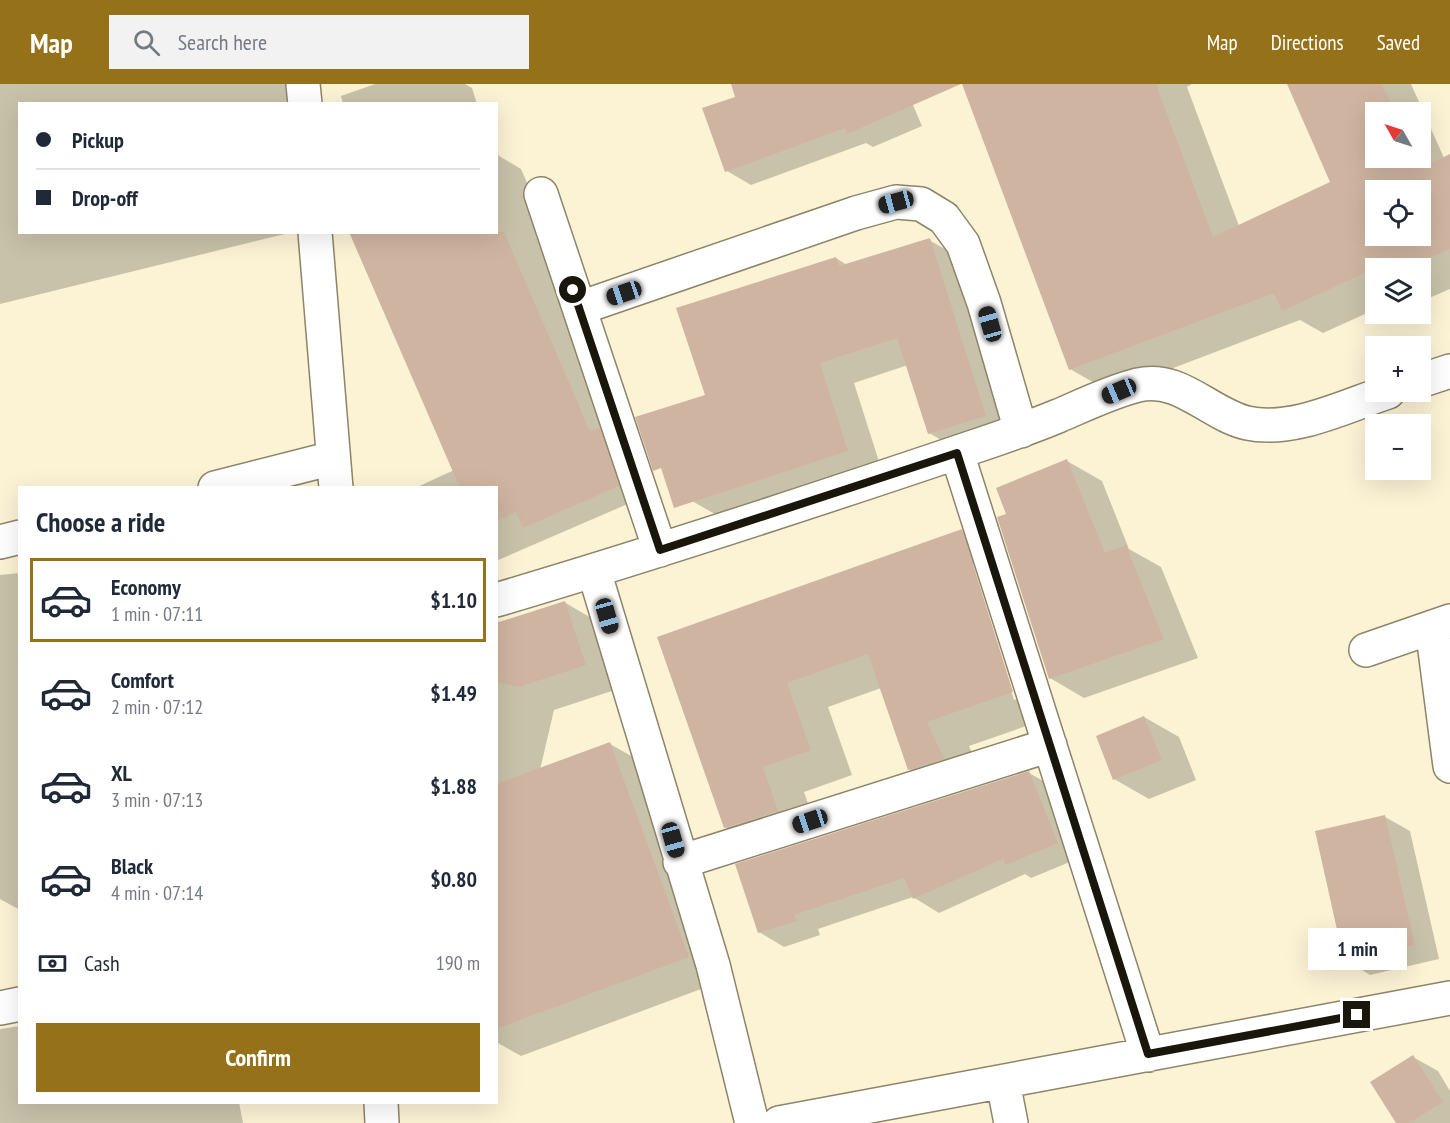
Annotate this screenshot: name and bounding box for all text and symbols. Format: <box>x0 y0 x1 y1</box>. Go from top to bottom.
search box <box>109 15 529 69</box>
text: Map <box>30 24 73 61</box>
icon: search <box>130 26 163 59</box>
text: Search here <box>178 28 267 56</box>
text: Map <box>1207 29 1238 56</box>
text: Directions <box>1271 29 1344 56</box>
text: Saved <box>1377 29 1420 56</box>
north arrow <box>1365 102 1431 168</box>
map controls <box>1365 102 1431 480</box>
text: Pickup <box>72 126 124 154</box>
button: locate <box>1365 180 1431 246</box>
text: Drop-off <box>72 184 138 212</box>
car <box>876 189 916 215</box>
button: layers <box>1365 258 1431 324</box>
route start <box>559 276 586 303</box>
car <box>604 279 644 307</box>
car <box>976 304 1004 344</box>
button: + <box>1365 336 1431 402</box>
car <box>1099 376 1139 406</box>
button: − <box>1365 414 1431 480</box>
text: Choose a ride <box>36 505 165 539</box>
icon: car <box>39 573 93 627</box>
text: Economy <box>111 573 181 601</box>
text: $1.10 <box>430 586 477 614</box>
car <box>593 596 621 636</box>
text: 1 min · 07:11 <box>111 601 203 627</box>
icon: car <box>39 666 93 720</box>
text: Comfort <box>111 666 174 694</box>
text: $1.49 <box>430 679 477 707</box>
text: 2 min · 07:12 <box>111 694 203 720</box>
icon: car <box>39 759 93 813</box>
text: XL <box>111 759 132 787</box>
text: $1.88 <box>430 772 477 800</box>
text: 3 min · 07:13 <box>111 787 203 813</box>
car <box>790 807 830 835</box>
car <box>659 820 687 860</box>
icon: car <box>39 852 93 906</box>
text: Black <box>111 852 153 880</box>
text: $0.80 <box>430 865 477 893</box>
text: 4 min · 07:14 <box>111 880 203 906</box>
callout: 1 min <box>1308 928 1406 970</box>
text: 1 min <box>1337 936 1378 962</box>
icon: cash <box>36 947 69 980</box>
text: Cash <box>84 949 120 977</box>
text: 190 m <box>436 950 480 976</box>
route end <box>1343 1001 1370 1028</box>
button: Confirm <box>36 1023 480 1092</box>

